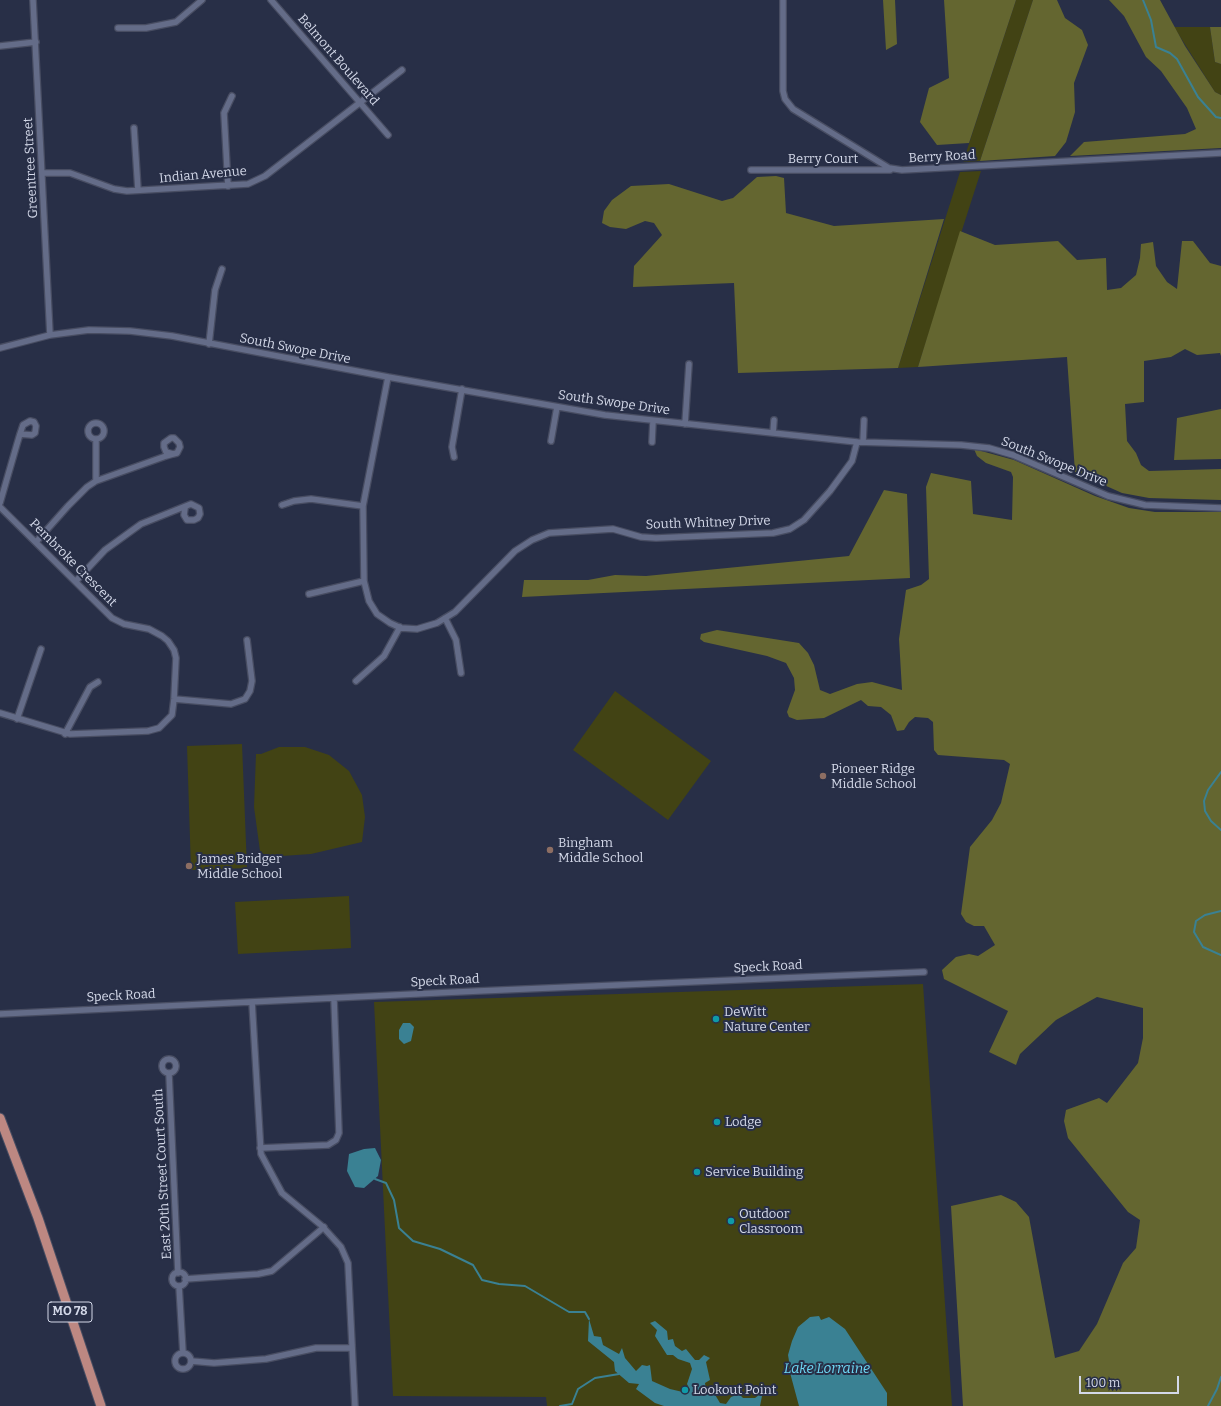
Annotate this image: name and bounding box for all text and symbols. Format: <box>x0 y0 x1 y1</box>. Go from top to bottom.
street label: Belmont Boulevard <box>294 11 382 109</box>
street label: Greentree Street <box>21 117 41 219</box>
street label: Berry Road <box>908 147 976 167</box>
street label: Berry Court <box>788 151 858 167</box>
street label: Indian Avenue <box>159 163 247 187</box>
street label: South Swope Drive <box>238 331 352 367</box>
street label: South Swope Drive <box>557 387 671 419</box>
street label: South Swope Drive <box>999 434 1109 490</box>
street label: South Whitney Drive <box>645 513 771 533</box>
street label: Pembroke Crescent <box>26 516 120 610</box>
place label: Pioneer Ridge Middle School <box>831 761 916 792</box>
marker: Pioneer Ridge Middle School <box>818 771 828 781</box>
place label: Bingham Middle School <box>558 835 643 866</box>
marker: Bingham Middle School <box>545 845 555 855</box>
place label: James Bridger Middle School <box>197 851 282 882</box>
marker: James Bridger Middle School <box>184 861 194 871</box>
street label: Speck Road <box>733 957 803 977</box>
street label: Speck Road <box>410 971 480 991</box>
street label: Speck Road <box>86 986 156 1006</box>
place label: DeWitt Nature Center <box>724 1004 810 1035</box>
marker: DeWitt Nature Center <box>711 1014 721 1024</box>
street label: East 20th Street Court South <box>151 1088 175 1260</box>
place label: Lodge <box>725 1114 761 1130</box>
marker: Lodge <box>712 1117 722 1127</box>
place label: Service Building <box>705 1164 803 1180</box>
marker: Service Building <box>692 1167 702 1177</box>
place label: Outdoor Classroom <box>739 1206 803 1237</box>
marker: Outdoor Classroom <box>726 1216 736 1226</box>
road number: MO 78 <box>48 1302 92 1322</box>
water label: Lake Lorraine <box>784 1361 870 1377</box>
scale bar <box>1081 1368 1181 1394</box>
text: 100 m <box>1086 1376 1120 1390</box>
place label: Lookout Point <box>693 1382 777 1398</box>
marker: Lookout Point <box>680 1385 690 1395</box>

